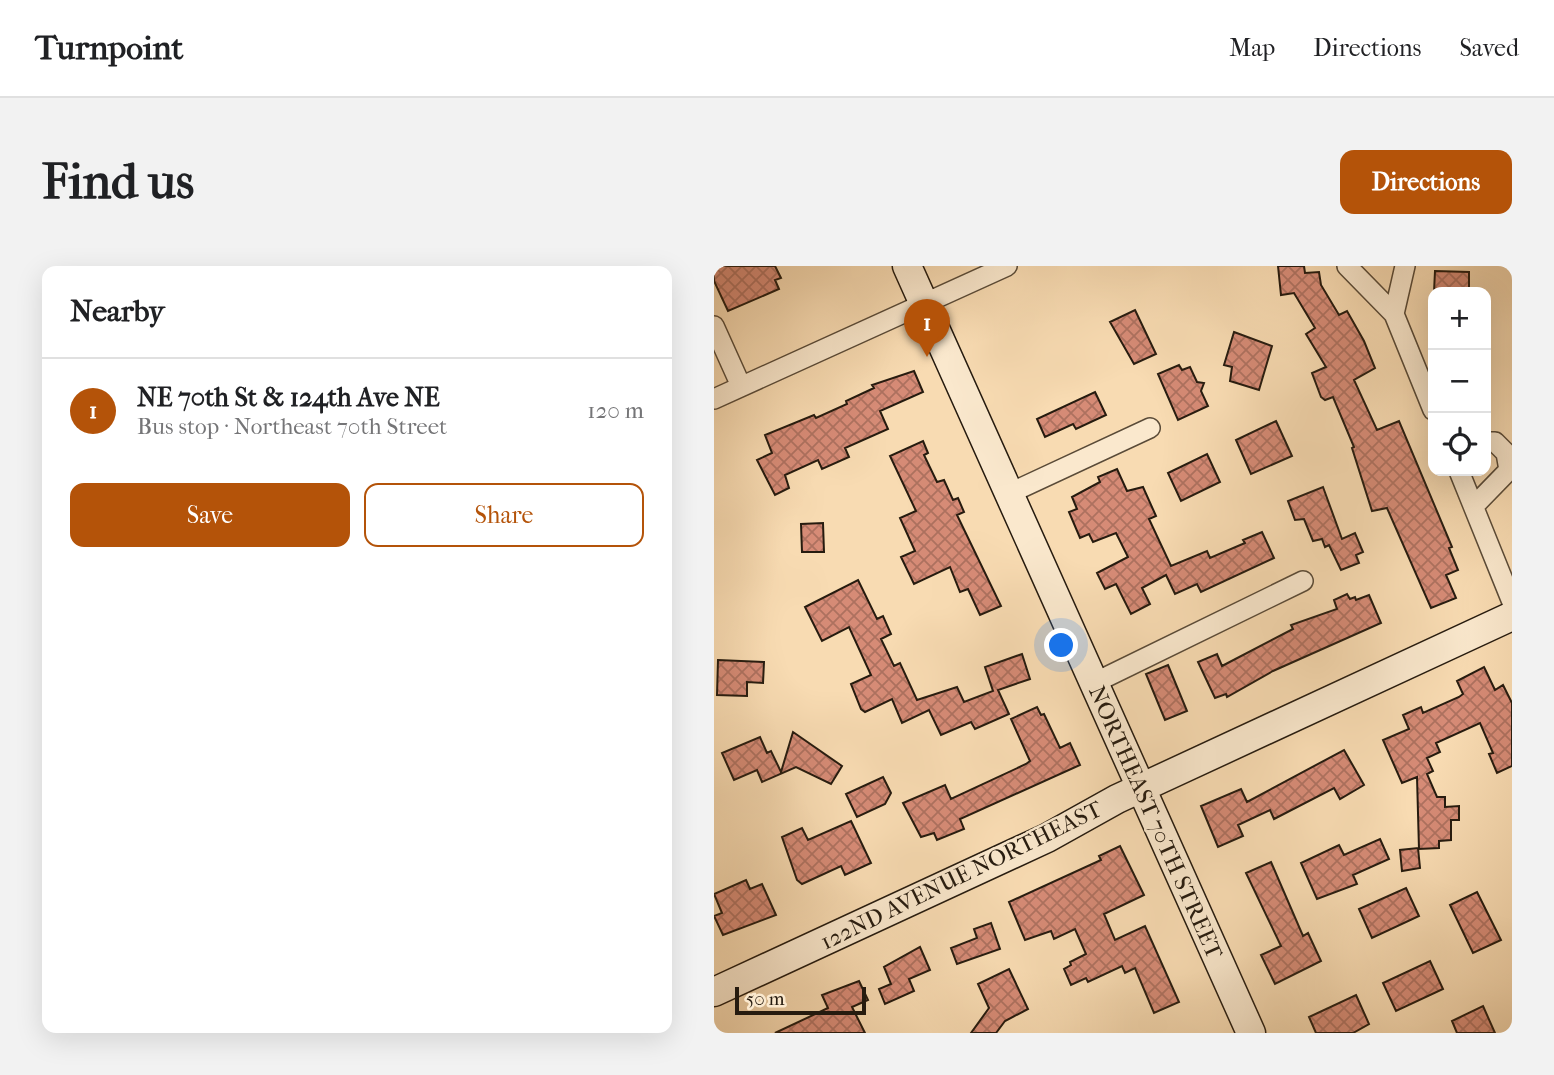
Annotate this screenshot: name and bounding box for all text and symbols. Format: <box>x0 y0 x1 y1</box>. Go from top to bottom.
text: Turnpoint <box>35 29 183 68</box>
text: Map <box>1229 34 1275 62</box>
text: Directions <box>1313 34 1421 62</box>
text: Saved <box>1459 34 1519 62</box>
button: Directions <box>1340 150 1512 214</box>
text: Find us <box>42 153 194 211</box>
map controls <box>1428 287 1491 476</box>
button: + <box>1428 287 1491 350</box>
text: Nearby <box>70 294 165 329</box>
pin: 1 <box>904 299 950 357</box>
button: − <box>1428 350 1491 413</box>
text: NE 70th St & 124th Ave NE <box>137 382 440 413</box>
text: 1 <box>89 397 97 424</box>
text: 120 m <box>587 397 644 424</box>
text: Bus stop · Northeast 70th Street <box>137 413 447 440</box>
button: locate <box>1428 413 1491 476</box>
button: Save <box>70 483 350 547</box>
button: Share <box>364 483 644 547</box>
your location <box>1044 628 1078 662</box>
street label: NORTHEAST 70TH STREET <box>1083 681 1228 963</box>
street label: 122ND AVENUE NORTHEAST <box>816 795 1107 955</box>
scale bar <box>735 984 866 1016</box>
text: 50 m <box>746 988 785 1010</box>

